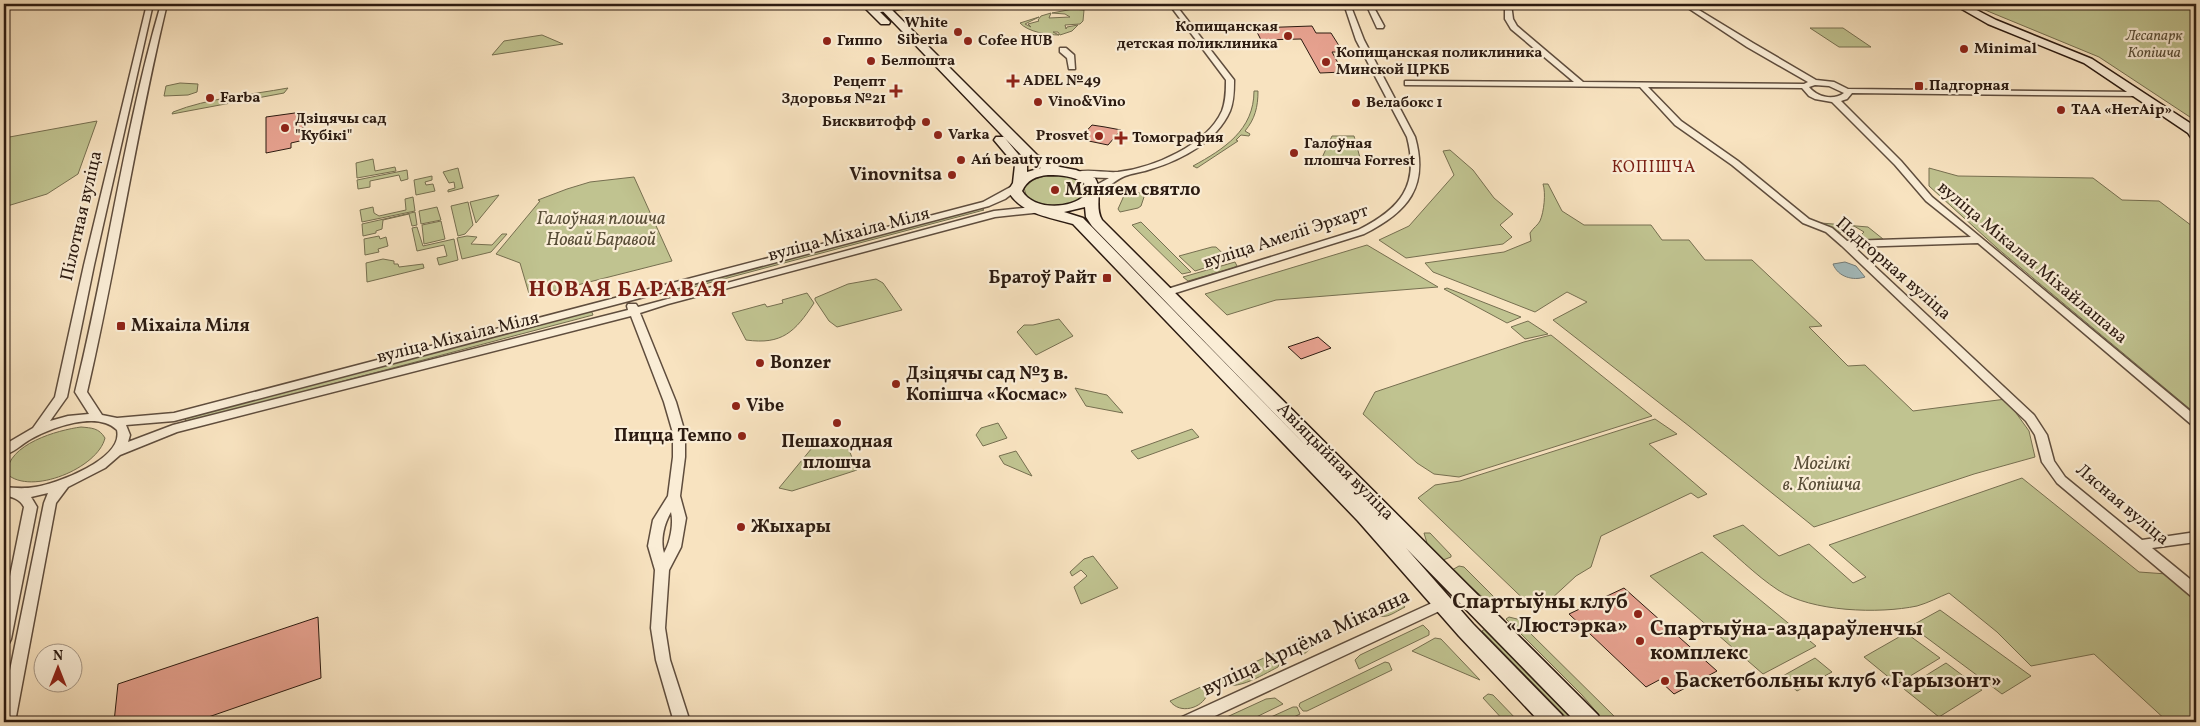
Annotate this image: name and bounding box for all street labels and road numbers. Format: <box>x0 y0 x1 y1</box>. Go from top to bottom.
street label: Пілотная вуліца <box>55 148 109 284</box>
street label: вуліца Мікалая Міхайлашава <box>1932 176 2133 350</box>
street label: вуліца Амеліі Эрхарт <box>1200 198 1372 276</box>
street label: вуліца Міхаіла Міля <box>765 201 933 269</box>
street label: Падгорная вуліца <box>1830 212 1956 326</box>
street label: вуліца Міхаіла Міля <box>374 306 542 370</box>
street label: Авіяцыйная вуліца <box>1271 398 1399 526</box>
street label: Лясная вуліца <box>2070 458 2174 552</box>
street label: вуліца Арцёма Мікаяна <box>1197 582 1415 704</box>

